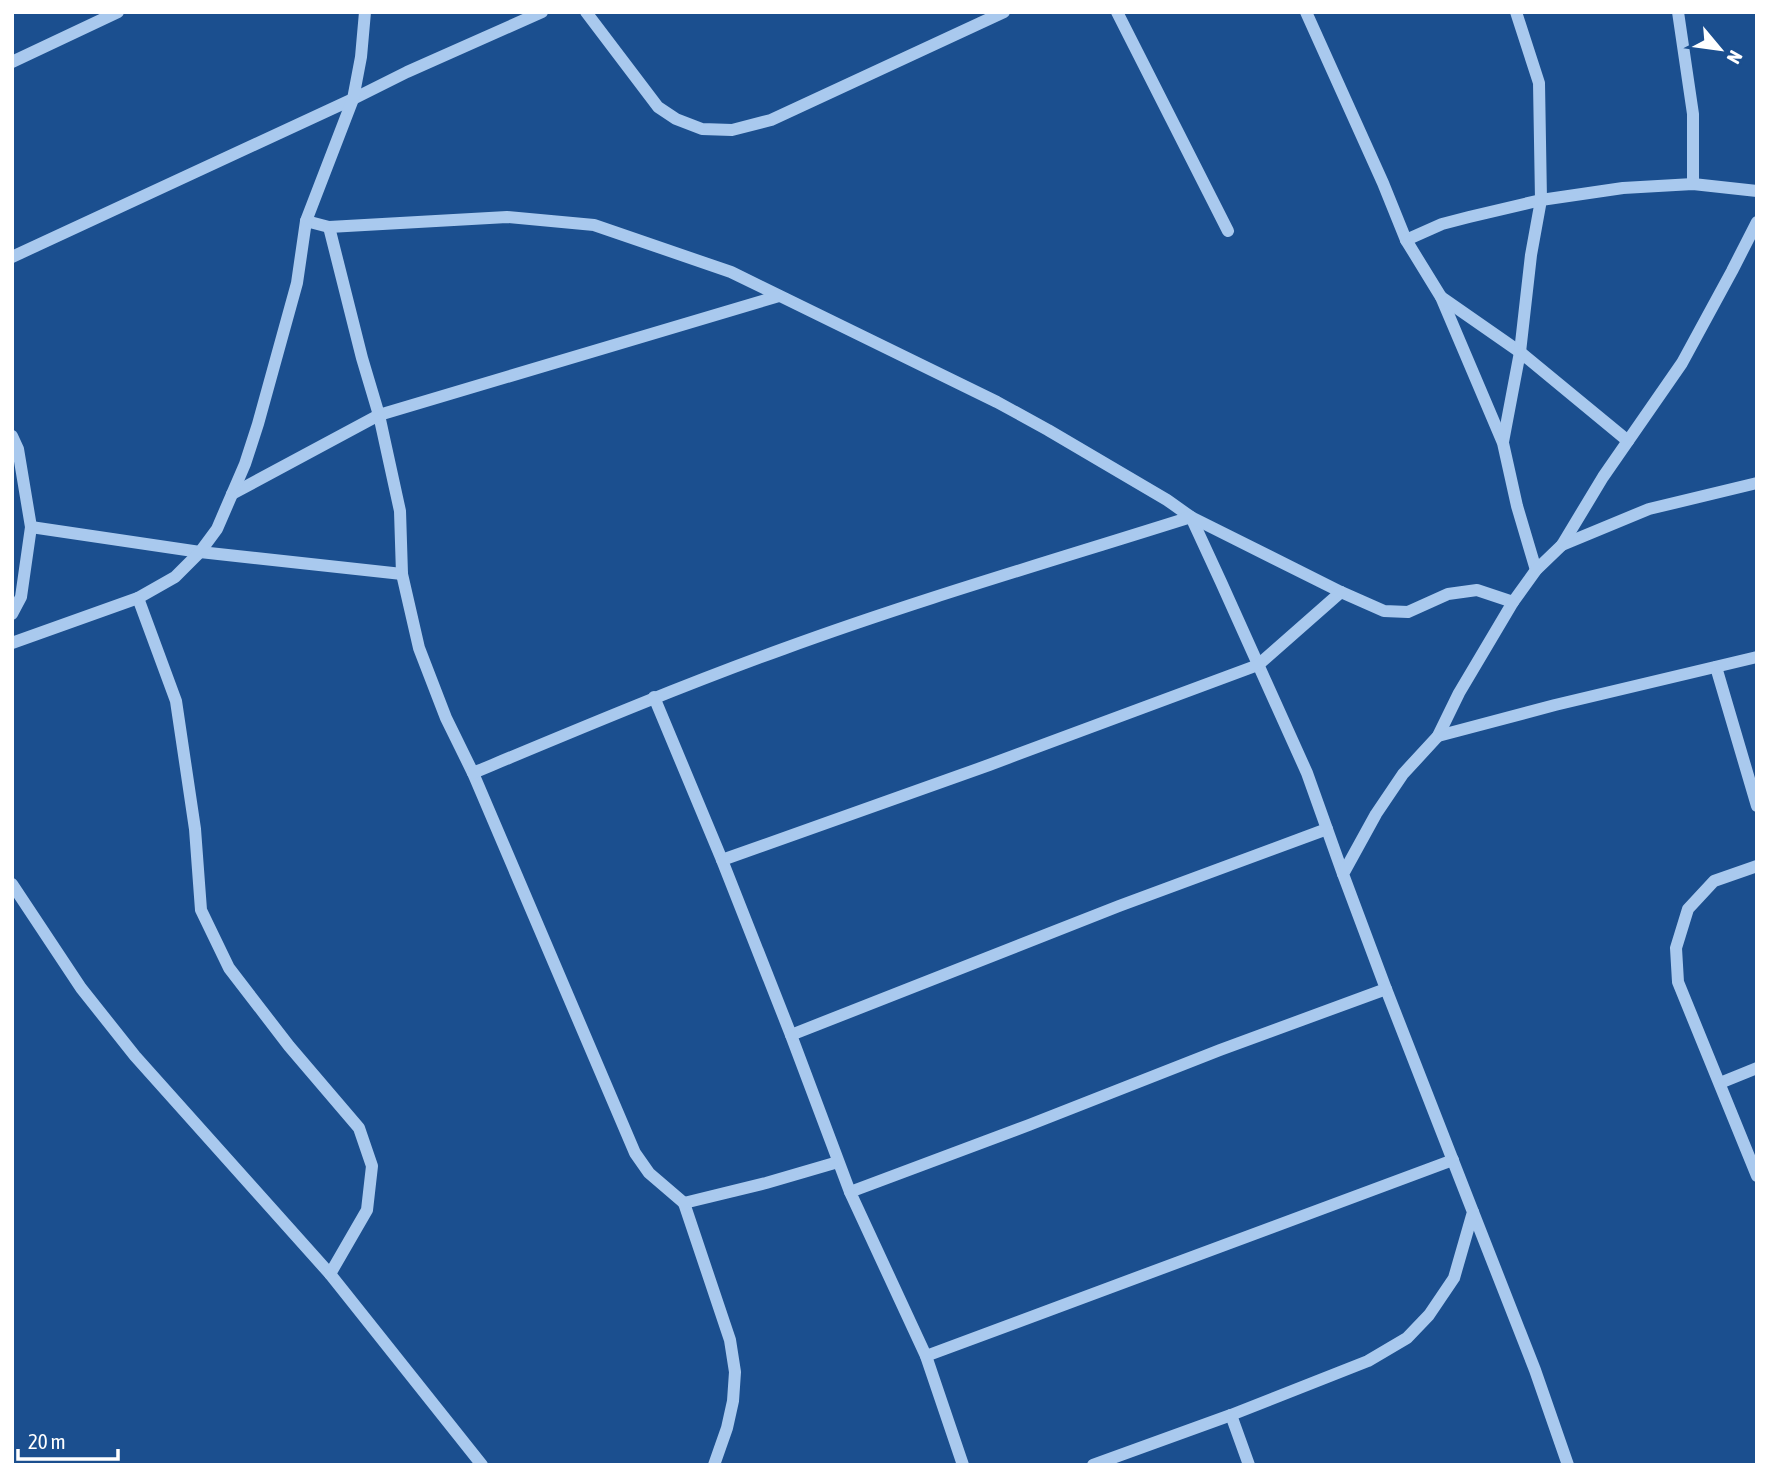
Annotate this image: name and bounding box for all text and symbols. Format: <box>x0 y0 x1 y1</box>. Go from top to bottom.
north arrow <box>1685 14 1755 84</box>
text: N <box>1723 47 1747 67</box>
scale bar <box>18 1418 117 1462</box>
text: 20 m <box>28 1429 66 1453</box>

